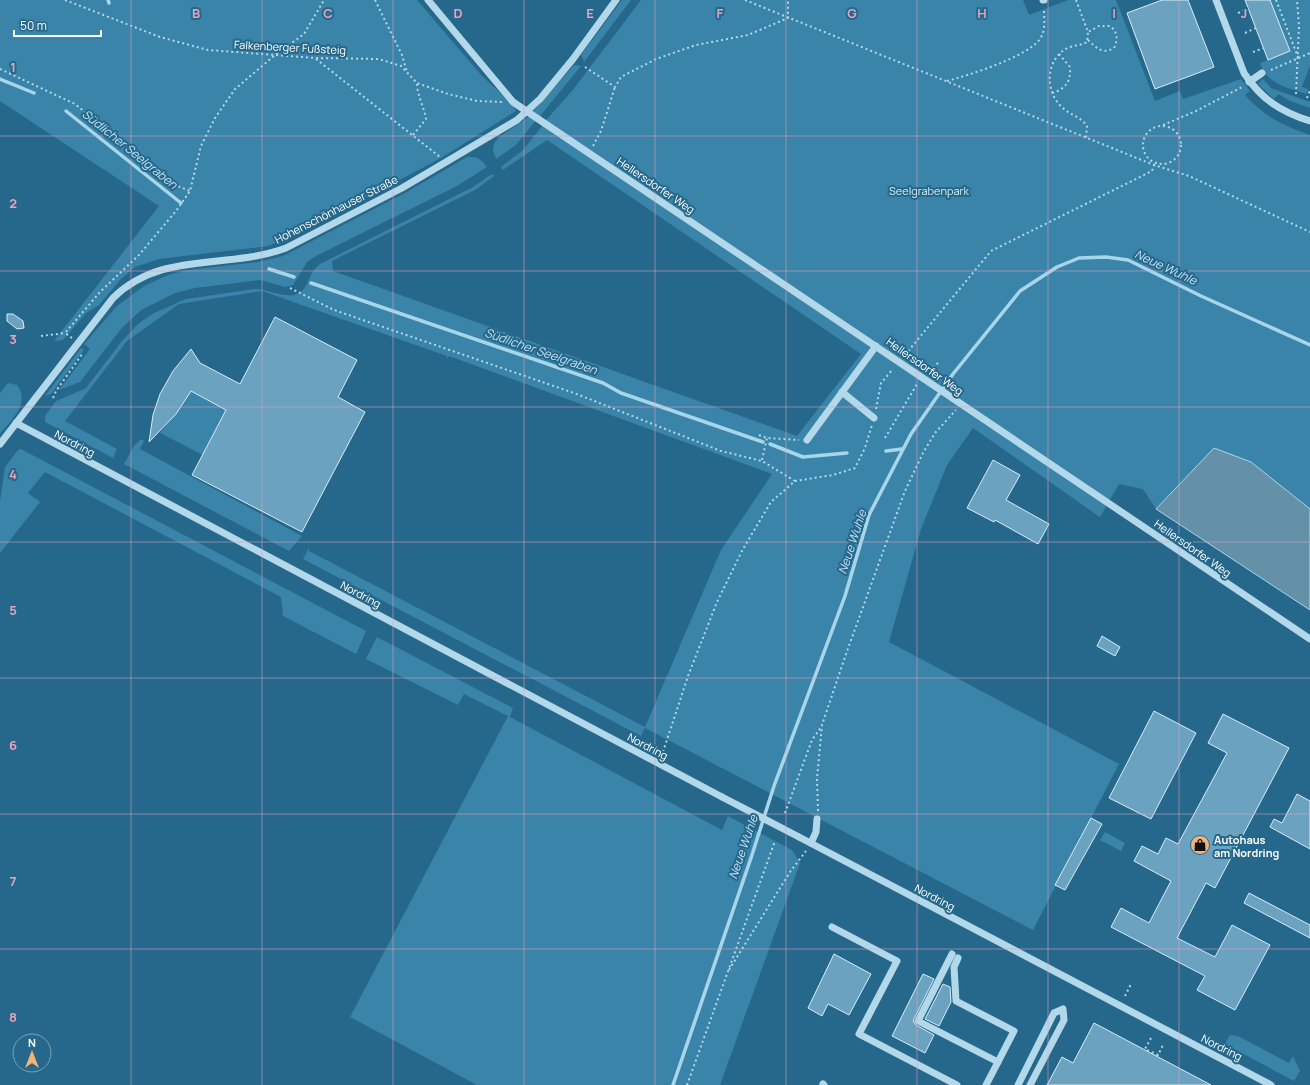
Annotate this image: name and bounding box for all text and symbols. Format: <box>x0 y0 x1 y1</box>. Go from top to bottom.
text: B <box>192 4 200 22</box>
text: C <box>323 4 333 22</box>
text: D <box>453 4 463 22</box>
text: E <box>586 4 594 22</box>
text: F <box>717 4 724 22</box>
text: G <box>847 4 857 22</box>
text: H <box>977 4 987 22</box>
text: I <box>1112 4 1116 22</box>
text: J <box>1241 4 1247 22</box>
scale bar <box>14 12 101 38</box>
text: 50 m <box>20 17 47 34</box>
street label: Falkenberger Fußsteig <box>234 37 346 57</box>
text: 1 <box>10 58 16 76</box>
water label: Südlicher Seelgraben <box>79 105 182 193</box>
street label: Hellersdorfer Weg <box>614 153 698 217</box>
street label: Hohenschönhauser Straße <box>272 171 401 247</box>
park label: Seelgrabenpark <box>889 183 970 198</box>
text: 2 <box>9 194 17 212</box>
water label: Neue Wuhle <box>1132 245 1201 289</box>
water label: Südlicher Seelgraben <box>482 324 600 379</box>
text: 3 <box>9 330 17 348</box>
street label: Hellersdorfer Weg <box>883 334 967 398</box>
street label: Nordring <box>52 426 98 460</box>
text: 4 <box>9 465 17 483</box>
water label: Neue Wuhle <box>834 507 871 576</box>
street label: Hellersdorfer Weg <box>1151 516 1235 580</box>
street label: Nordring <box>338 577 384 611</box>
text: 5 <box>9 601 17 619</box>
street label: Nordring <box>625 729 671 763</box>
text: 6 <box>9 736 17 754</box>
water label: Neue Wuhle <box>724 812 762 881</box>
place label: Autohaus am Nordring <box>1214 832 1279 860</box>
shop icon: Autohaus am Nordring <box>1189 834 1211 856</box>
text: 7 <box>10 872 17 890</box>
street label: Nordring <box>912 880 958 914</box>
text: 8 <box>9 1008 17 1026</box>
street label: Nordring <box>1199 1030 1245 1064</box>
north arrow <box>12 1033 52 1073</box>
text: N <box>28 1035 36 1050</box>

